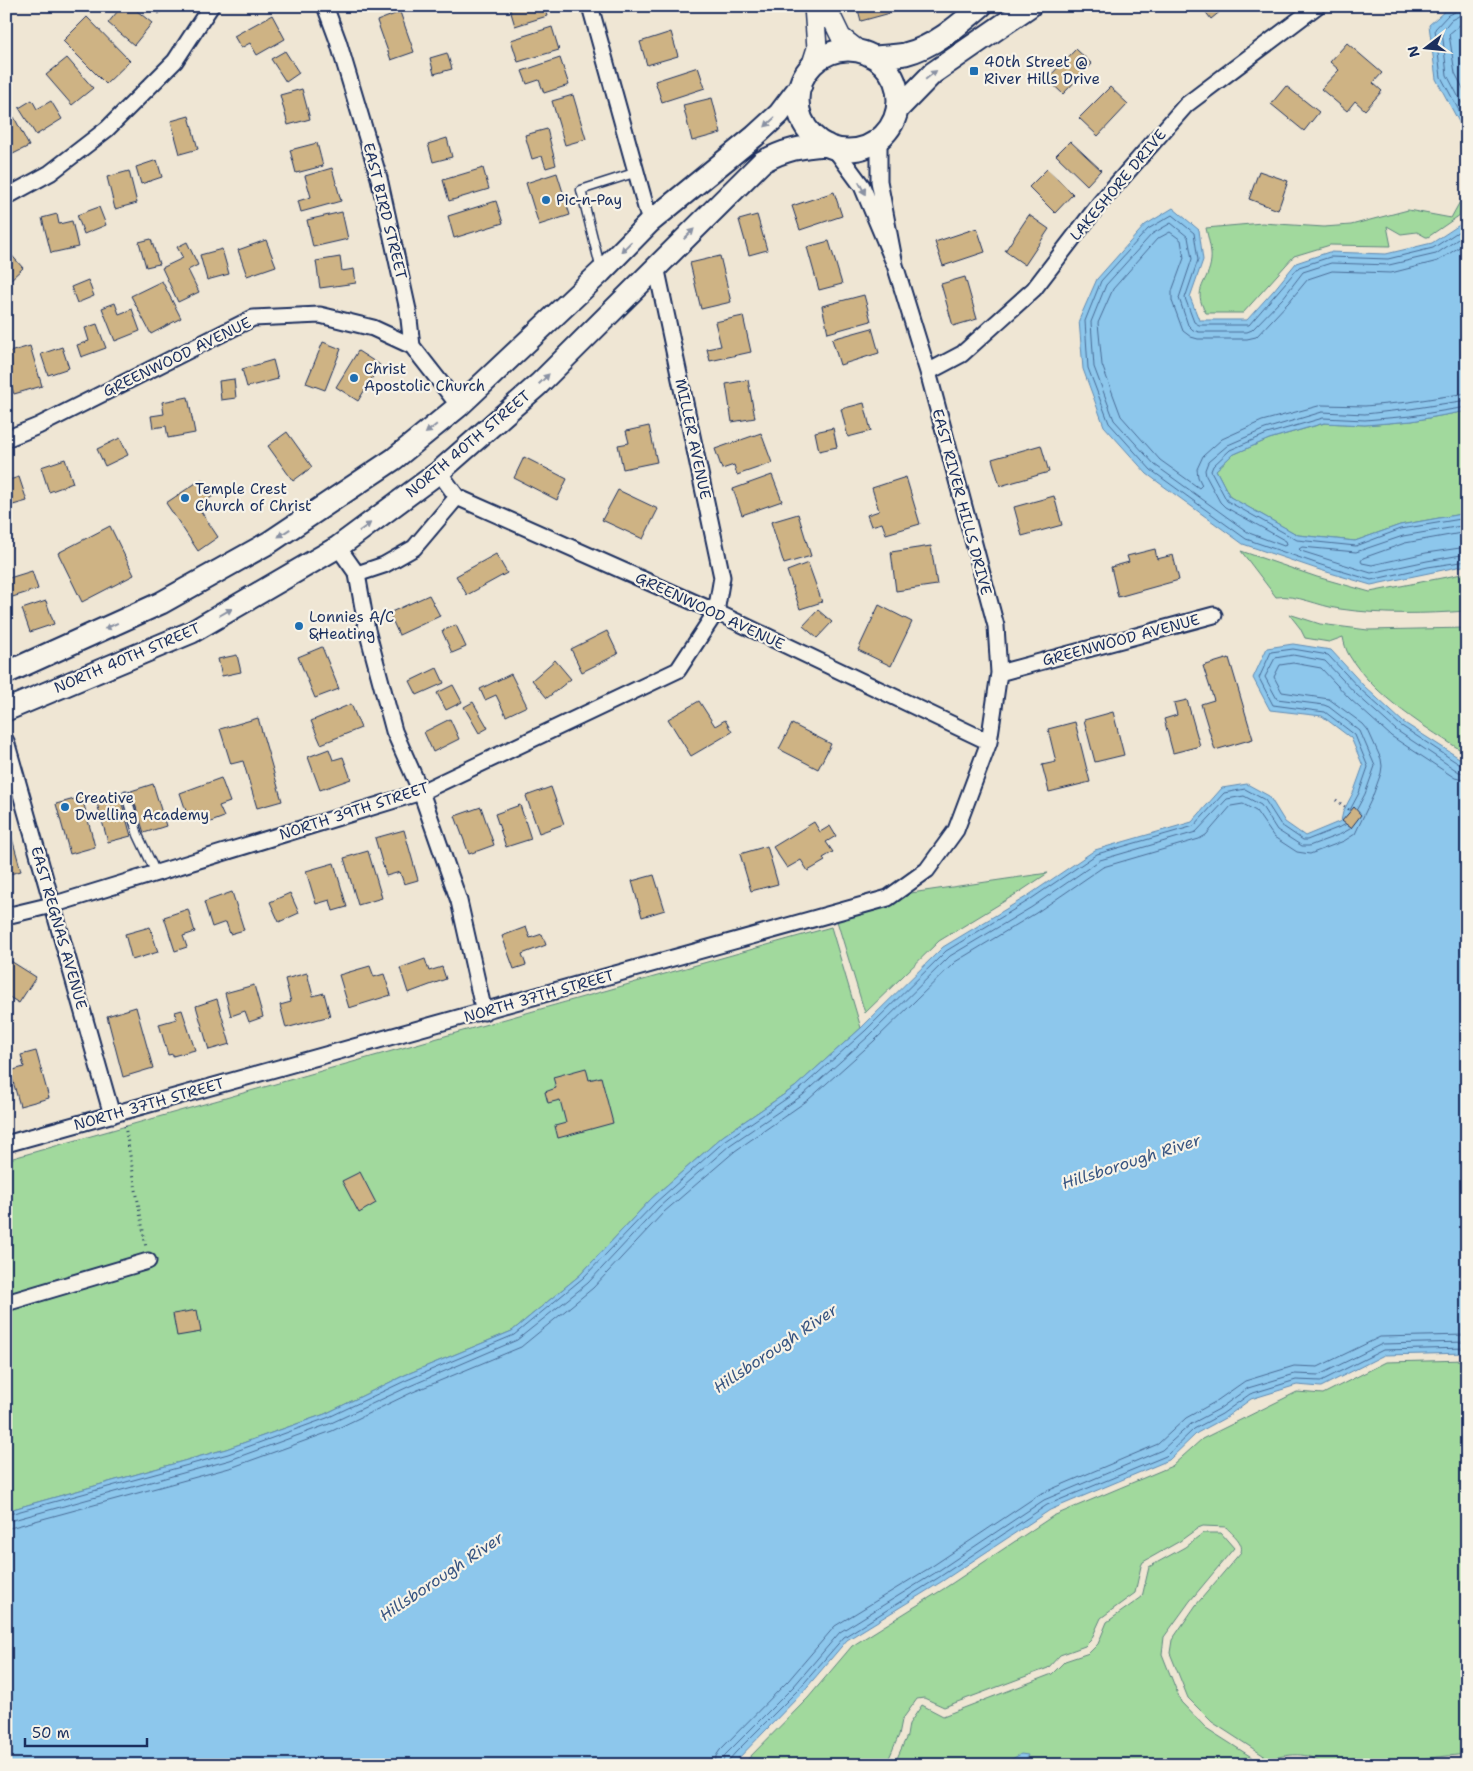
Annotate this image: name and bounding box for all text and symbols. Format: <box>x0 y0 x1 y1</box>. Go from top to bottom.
north arrow <box>1400 22 1450 72</box>
text: N <box>1403 44 1424 59</box>
place label: 40th Street @ River Hills Drive <box>984 52 1100 89</box>
marker: 40th Street @ River Hills Drive <box>968 65 980 77</box>
one-way arrow <box>924 70 937 81</box>
one-way arrow <box>764 116 776 128</box>
street label: LAKESHORE DRIVE <box>1065 125 1171 245</box>
street label: EAST BIRD STREET <box>358 141 412 281</box>
one-way arrow <box>858 180 866 195</box>
place label: Pic-n-Pay <box>556 190 622 210</box>
marker: Pic-n-Pay <box>540 194 552 206</box>
one-way arrow <box>683 228 695 240</box>
one-way arrow <box>620 240 632 252</box>
street label: GREENWOOD AVENUE <box>100 312 254 402</box>
place label: Christ Apostolic Church <box>364 359 485 396</box>
marker: Christ Apostolic Church <box>348 372 360 384</box>
one-way arrow <box>538 374 550 386</box>
street label: MILLER AVENUE <box>670 377 716 501</box>
street label: NORTH 40TH STREET <box>401 386 535 502</box>
street label: EAST RIVER HILLS DRIVE <box>927 407 997 597</box>
one-way arrow <box>424 424 437 435</box>
place label: Temple Crest Church of Christ <box>195 479 312 516</box>
marker: Temple Crest Church of Christ <box>179 492 191 504</box>
one-way arrow <box>358 522 372 532</box>
one-way arrow <box>277 528 291 538</box>
street label: GREENWOOD AVENUE <box>632 568 788 654</box>
one-way arrow <box>220 607 233 616</box>
place label: Lonnies A/C &Heating <box>309 607 394 644</box>
street label: GREENWOOD AVENUE <box>1040 609 1202 671</box>
street label: NORTH 40TH STREET <box>51 618 203 698</box>
marker: Lonnies A/C &Heating <box>293 620 305 632</box>
one-way arrow <box>104 622 118 630</box>
street label: NORTH 39TH STREET <box>277 777 431 845</box>
place label: Creative Dwelling Academy <box>75 788 209 825</box>
marker: Creative Dwelling Academy <box>59 801 71 813</box>
street label: EAST REGNAS AVENUE <box>26 844 92 1012</box>
street label: NORTH 37TH STREET <box>461 965 617 1027</box>
street label: NORTH 37TH STREET <box>71 1073 227 1135</box>
water label: Hillsborough River <box>1059 1129 1204 1194</box>
water label: Hillsborough River <box>709 1299 842 1398</box>
water label: Hillsborough River <box>375 1527 508 1626</box>
scale bar <box>25 1716 148 1748</box>
text: 50 m <box>32 1723 70 1743</box>

